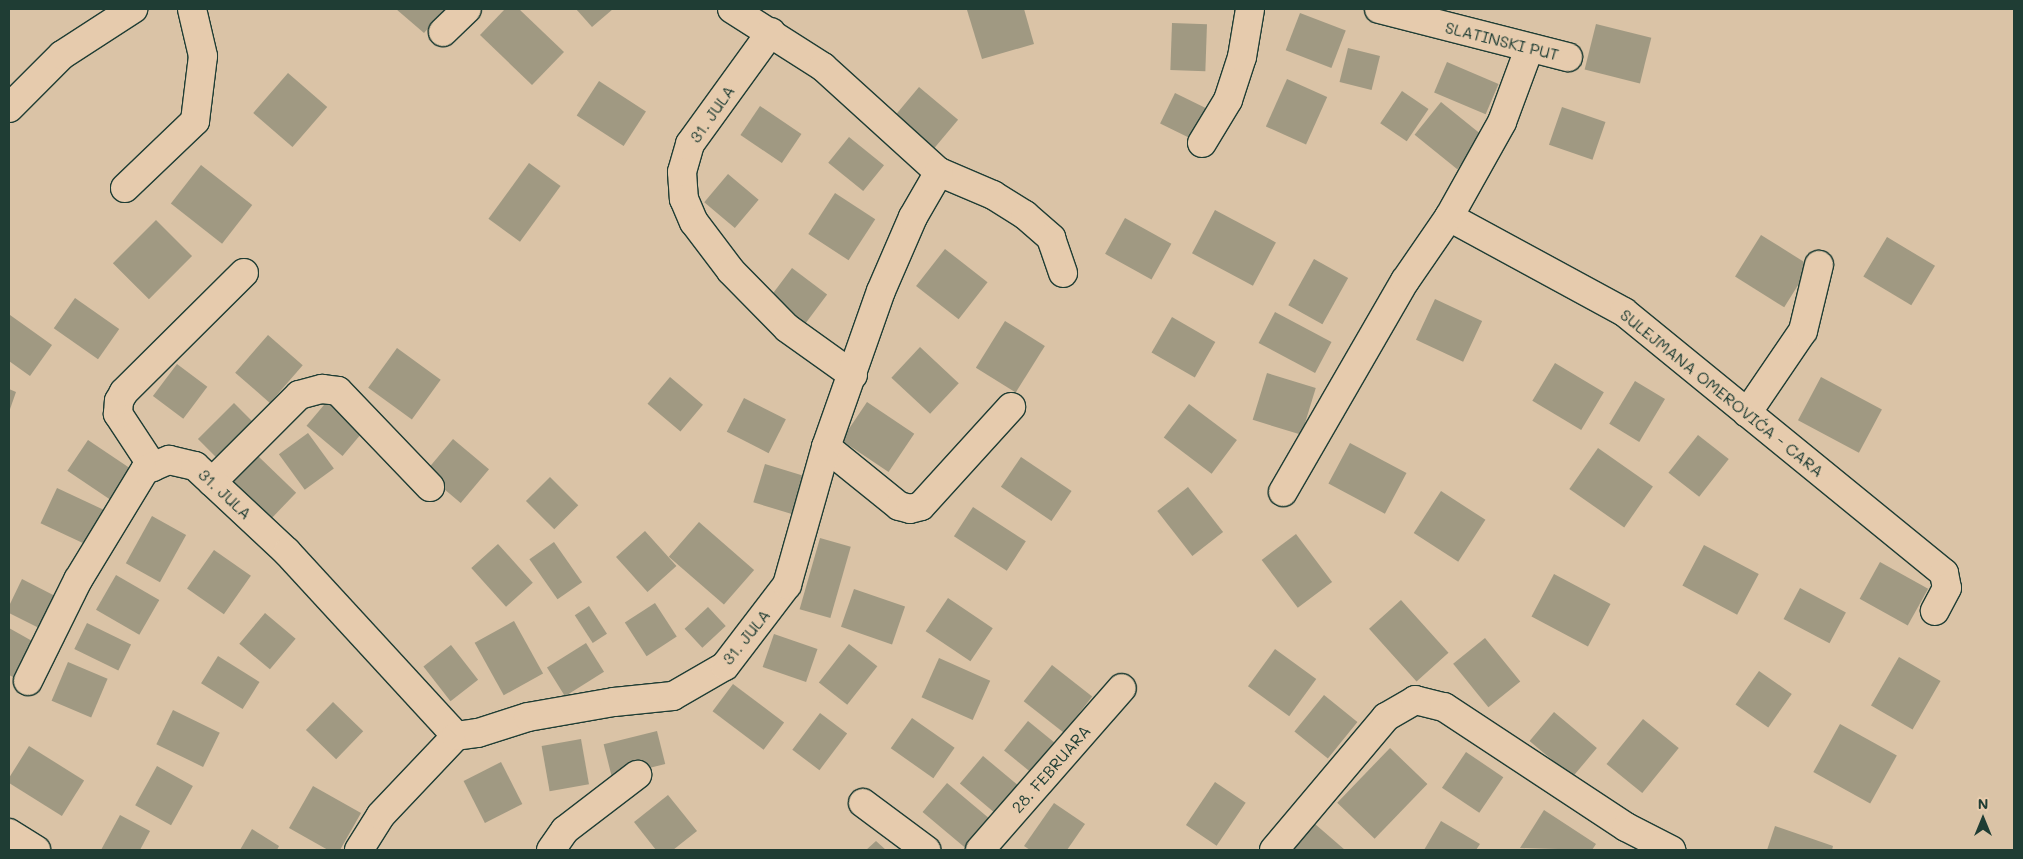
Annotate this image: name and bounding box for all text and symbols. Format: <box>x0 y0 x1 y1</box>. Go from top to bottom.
street label: SLATINSKI PUT <box>1443 18 1561 64</box>
street label: 31. JULA <box>685 82 739 146</box>
street label: SULEJMANA OMEROVIĆA - CARA <box>1616 305 1828 481</box>
street label: 31. JULA <box>195 465 255 523</box>
street label: 31. JULA <box>718 606 774 668</box>
street label: 28. FEBRUARA <box>1008 721 1094 817</box>
north arrow <box>1958 794 2008 844</box>
text: N <box>1978 794 1988 813</box>

